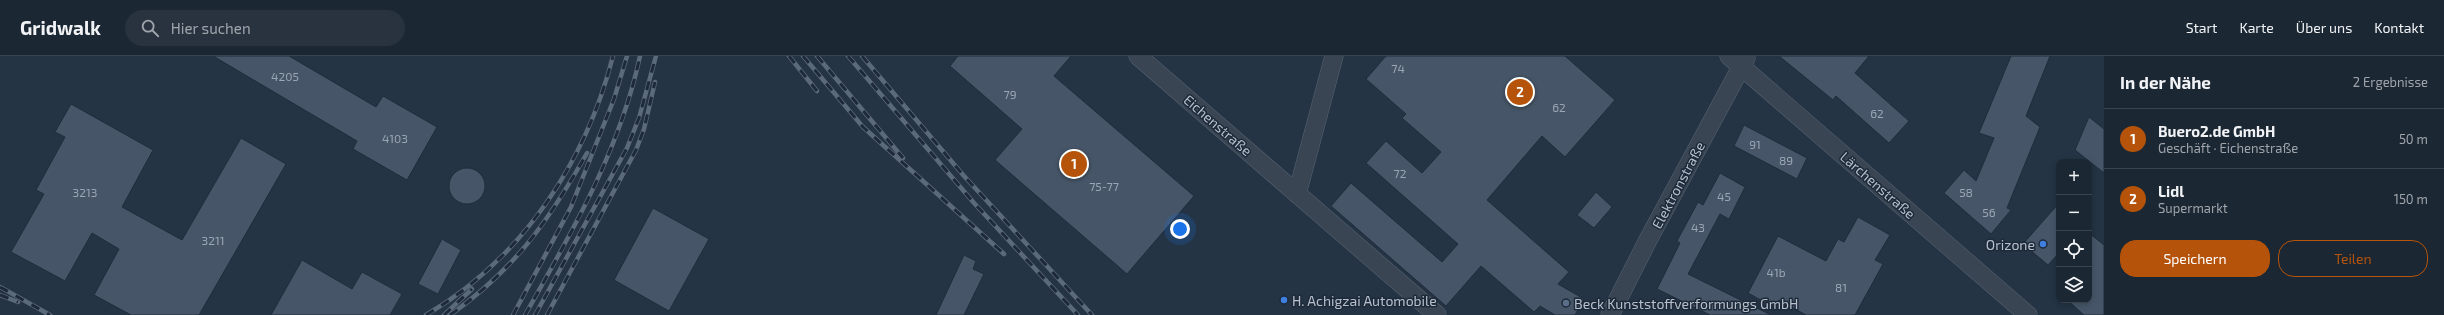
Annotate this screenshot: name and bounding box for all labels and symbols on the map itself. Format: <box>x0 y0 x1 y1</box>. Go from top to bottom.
house number: 74 <box>1391 61 1405 75</box>
house number: 4205 <box>271 69 299 83</box>
pin: 2 <box>1507 77 1533 107</box>
house number: 79 <box>1003 87 1017 101</box>
street label: Eichenstraße <box>1180 91 1256 159</box>
house number: 62 <box>1552 100 1566 114</box>
house number: 62 <box>1870 106 1884 120</box>
house number: 4103 <box>382 131 408 145</box>
house number: 91 <box>1749 137 1761 151</box>
street label: Elektronstraße <box>1648 139 1708 231</box>
street label: Lärchenstraße <box>1837 148 1919 222</box>
pin: 1 <box>1061 149 1087 179</box>
house number: 89 <box>1779 153 1793 167</box>
house number: 72 <box>1394 166 1407 180</box>
house number: 75-77 <box>1089 179 1119 193</box>
house number: 3213 <box>73 185 97 199</box>
house number: 58 <box>1959 185 1973 199</box>
house number: 45 <box>1717 189 1731 203</box>
house number: 56 <box>1982 205 1996 219</box>
your location <box>1170 219 1190 239</box>
house number: 43 <box>1691 220 1705 234</box>
house number: 3211 <box>202 233 224 247</box>
place label: Orizone <box>1986 236 2035 253</box>
marker: Orizone <box>2038 239 2048 249</box>
house number: 41b <box>1767 265 1786 279</box>
house number: 81 <box>1835 280 1847 294</box>
place label: H. Achigzai Automobile <box>1292 292 1437 309</box>
marker: H. Achigzai Automobile <box>1279 295 1289 305</box>
place label: Beck Kunststoffverformungs GmbH <box>1574 295 1798 312</box>
marker: Beck Kunststoffverformungs GmbH <box>1561 298 1571 308</box>

